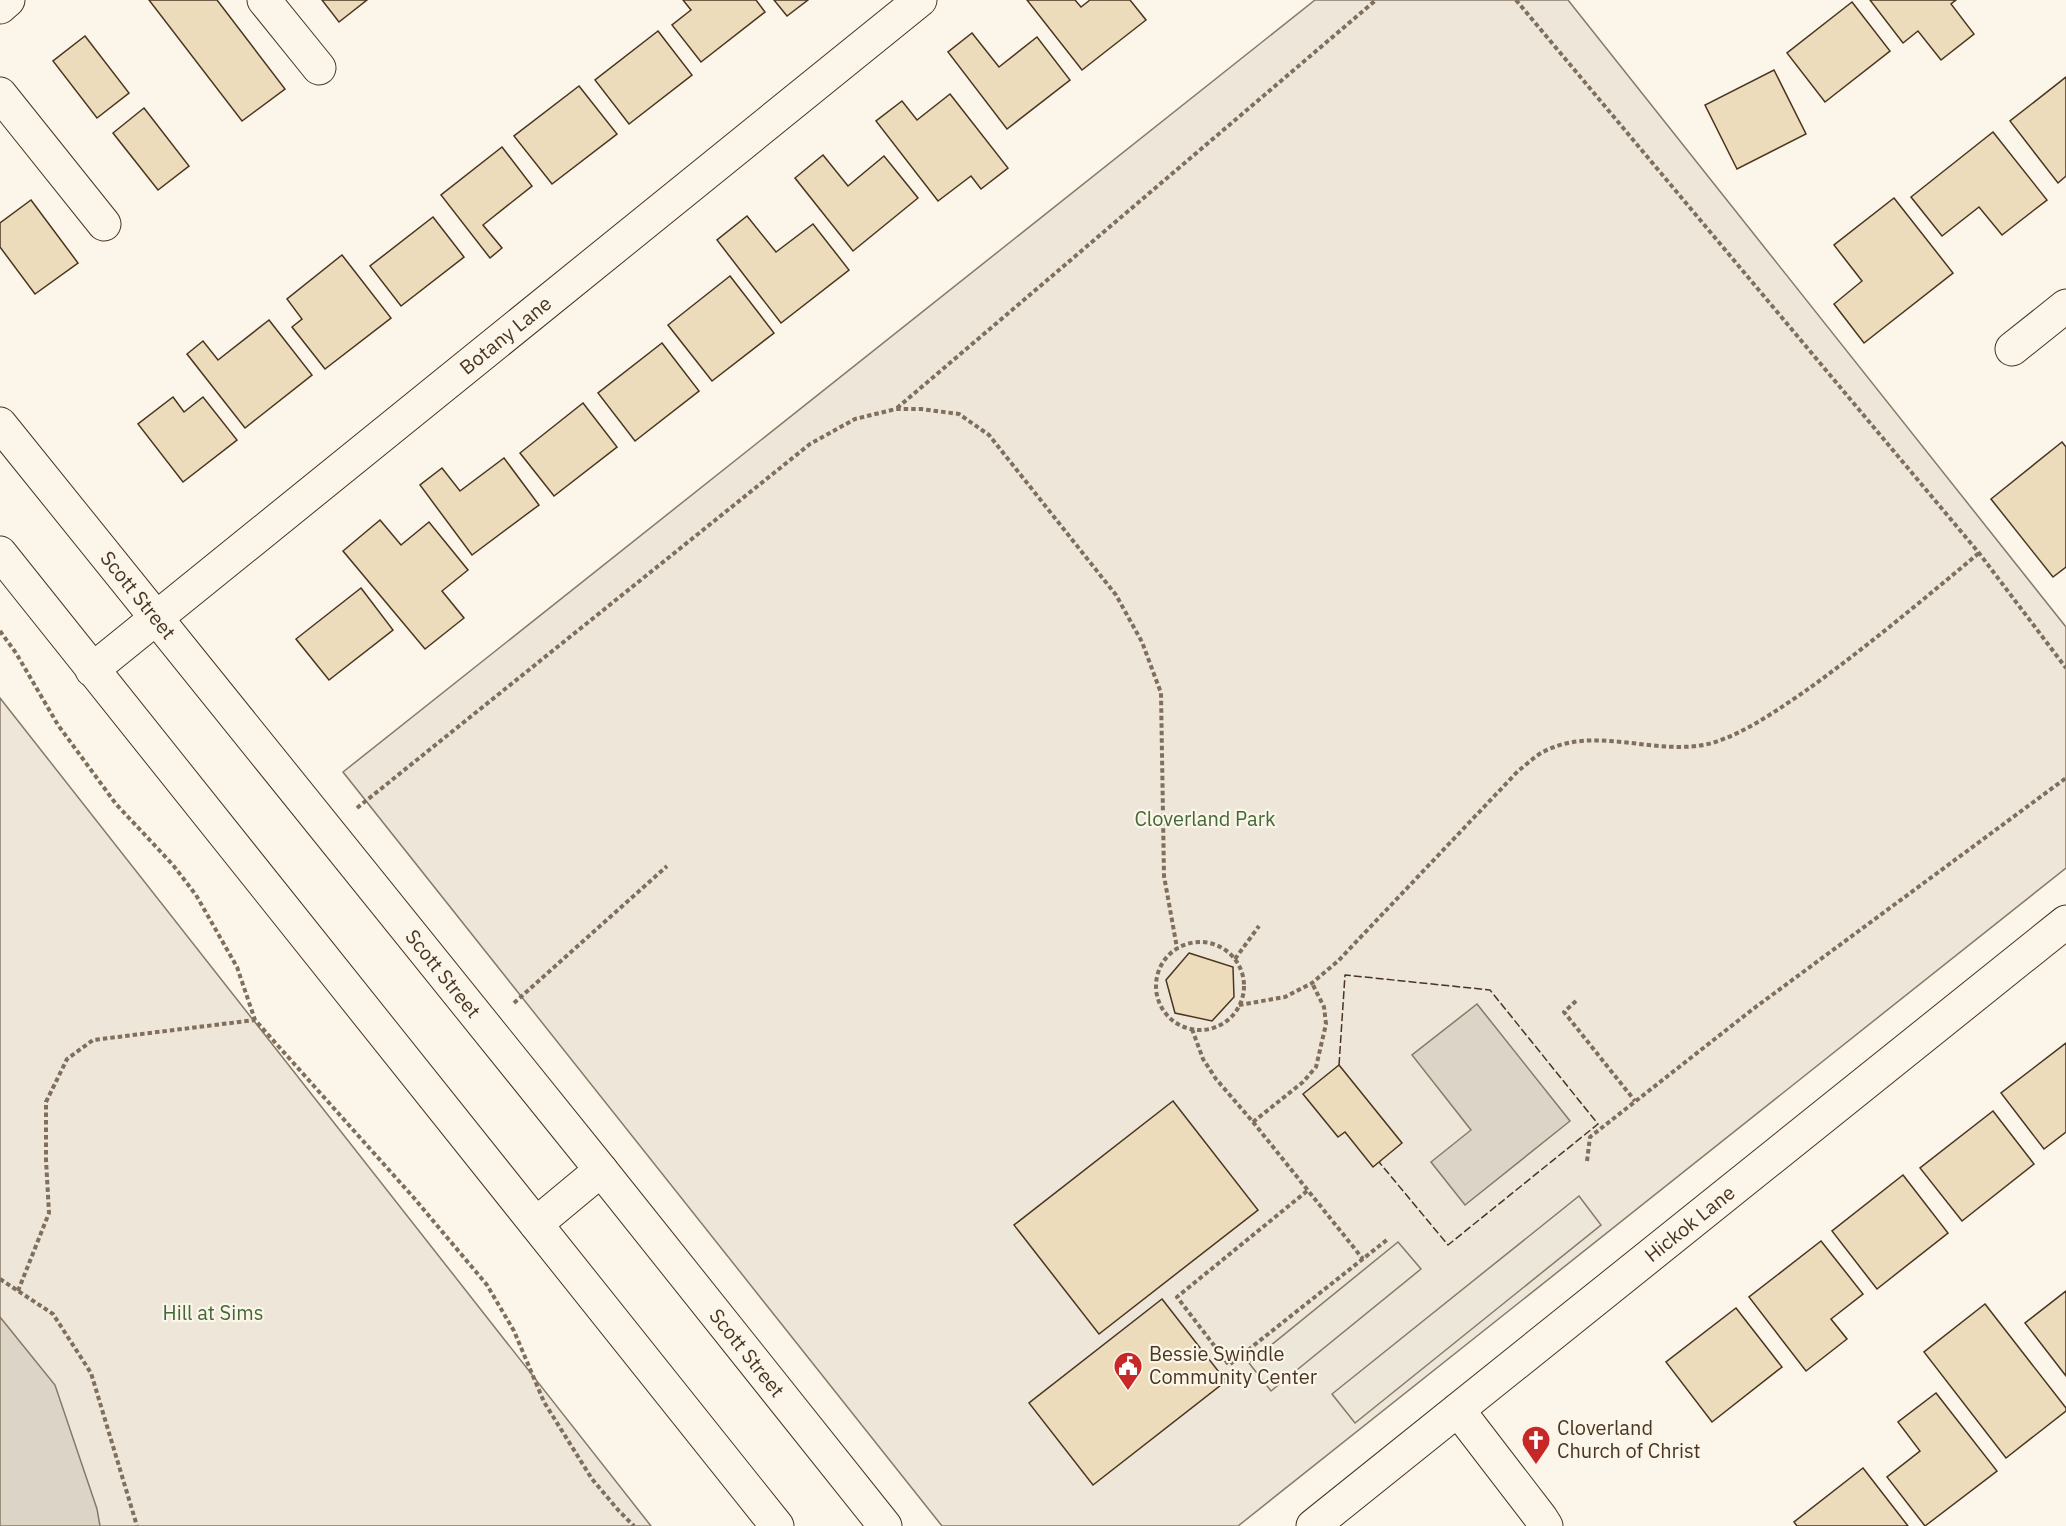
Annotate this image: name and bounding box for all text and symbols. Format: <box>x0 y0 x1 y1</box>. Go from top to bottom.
street label: Botany Lane <box>454 290 557 380</box>
street label: Scott Street <box>95 545 182 645</box>
park label: Cloverland Park <box>1134 805 1276 832</box>
street label: Scott Street <box>399 924 487 1023</box>
street label: Hickok Lane <box>1639 1179 1740 1268</box>
park label: Hill at Sims <box>163 1299 263 1326</box>
street label: Scott Street <box>704 1303 791 1403</box>
place label: Bessie Swindle Community Center <box>1149 1340 1317 1390</box>
public building icon: Bessie Swindle Community Center <box>1112 1350 1144 1392</box>
place label: Cloverland Church of Christ <box>1557 1414 1701 1464</box>
church icon: Cloverland Church of Christ <box>1520 1424 1552 1466</box>

